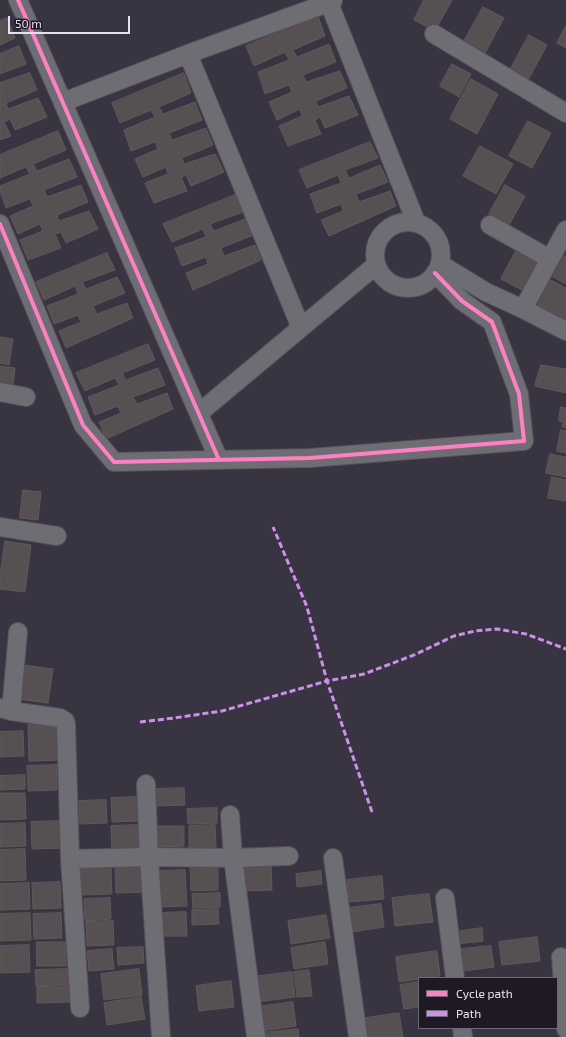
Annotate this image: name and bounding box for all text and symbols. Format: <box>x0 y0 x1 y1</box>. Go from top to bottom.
scale bar <box>10 8 132 34</box>
text: 50 m <box>15 16 42 30</box>
legend <box>418 977 558 1029</box>
text: Cycle path <box>456 986 513 1000</box>
text: Path <box>456 1006 481 1020</box>

